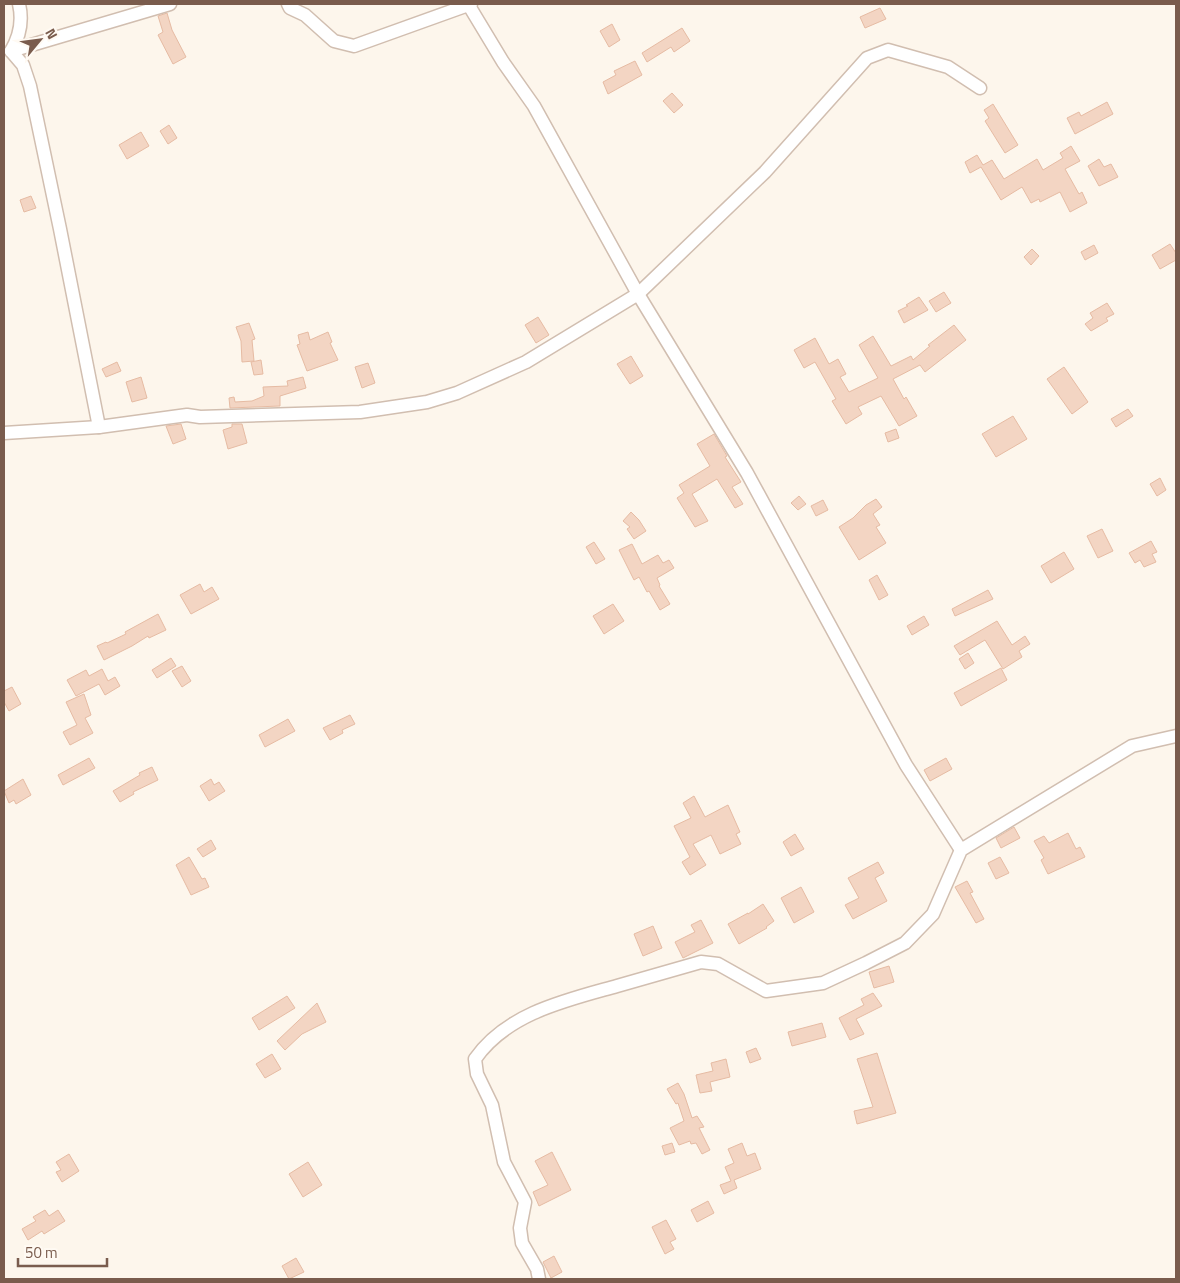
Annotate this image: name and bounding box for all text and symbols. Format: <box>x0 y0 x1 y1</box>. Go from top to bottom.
north arrow <box>15 15 65 65</box>
text: N <box>40 24 63 43</box>
scale bar <box>18 1236 106 1268</box>
text: 50 m <box>25 1241 58 1264</box>

